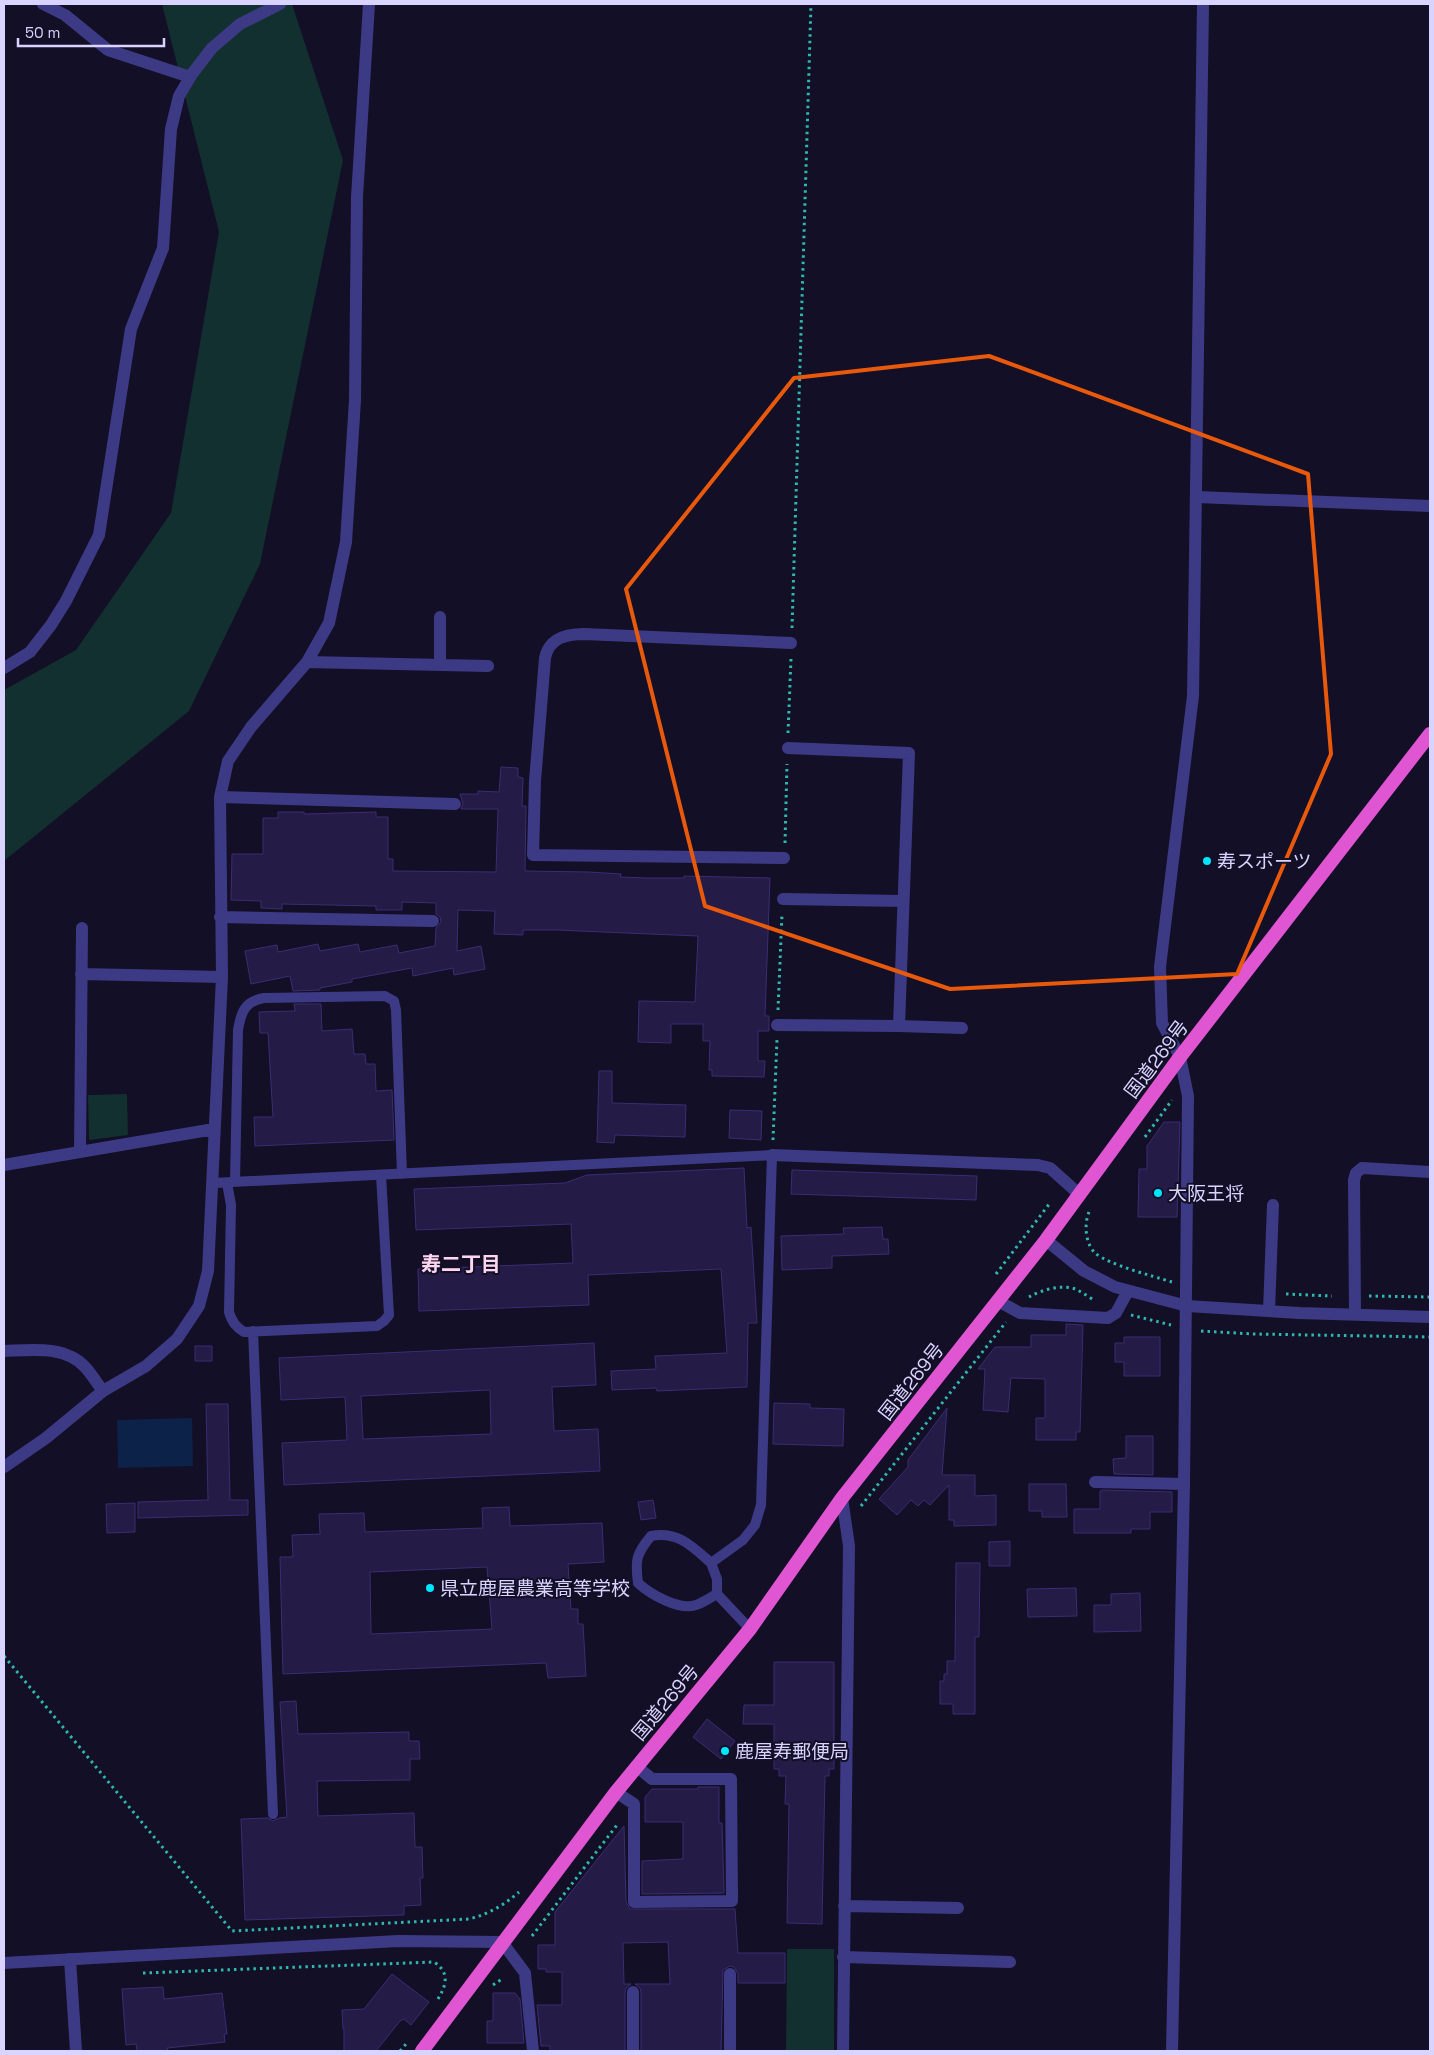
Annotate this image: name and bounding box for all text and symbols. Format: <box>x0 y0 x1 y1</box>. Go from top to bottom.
scale bar <box>18 15 164 47</box>
text: 50 m <box>25 23 60 42</box>
place label: 寿スポーツ <box>1217 849 1312 874</box>
marker: 寿スポーツ <box>1201 855 1213 867</box>
street label: 国道269号 <box>1119 1015 1194 1103</box>
place label: 大阪王将 <box>1168 1181 1244 1206</box>
marker: 大阪王将 <box>1152 1187 1164 1199</box>
district label: 寿二丁目 <box>421 1251 501 1277</box>
street label: 国道269号 <box>873 1337 949 1425</box>
place label: 県立鹿屋農業高等学校 <box>440 1576 630 1601</box>
marker: 県立鹿屋農業高等学校 <box>424 1582 436 1594</box>
street label: 国道269号 <box>626 1659 704 1745</box>
place label: 鹿屋寿郵便局 <box>735 1739 849 1764</box>
marker: 鹿屋寿郵便局 <box>719 1745 731 1757</box>

